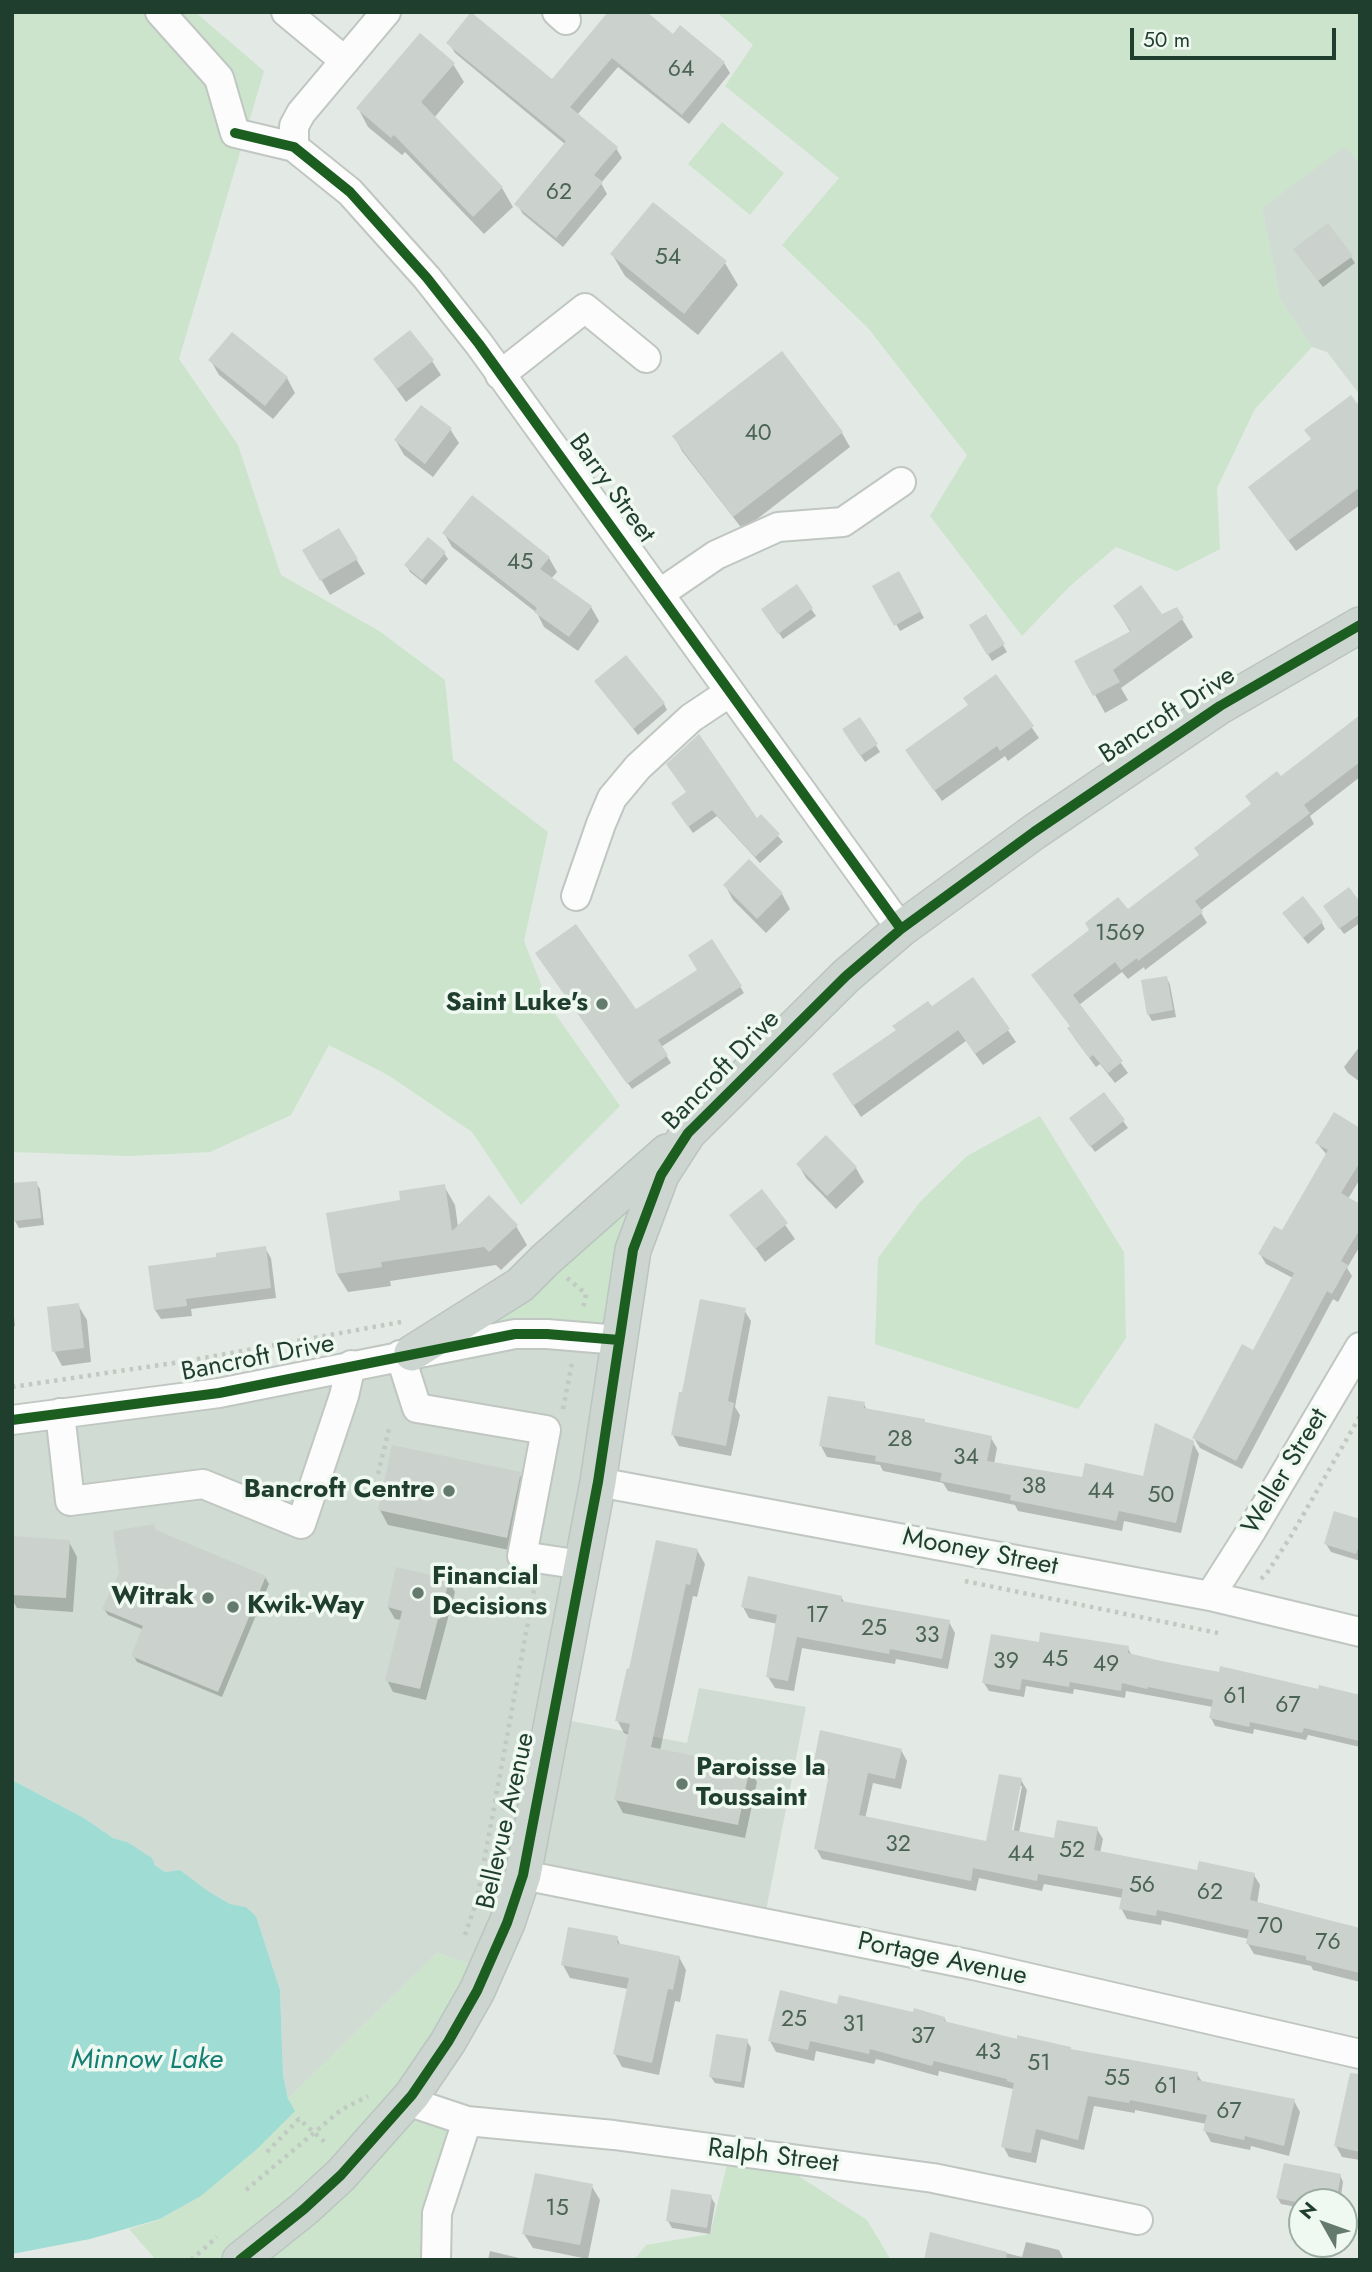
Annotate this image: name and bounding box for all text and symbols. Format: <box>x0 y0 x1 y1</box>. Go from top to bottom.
scale bar <box>1134 14 1340 58</box>
text: 50 m <box>1143 25 1190 55</box>
house number: 64 <box>668 56 694 84</box>
house number: 62 <box>546 179 572 207</box>
house number: 54 <box>655 244 681 272</box>
house number: 40 <box>744 420 772 448</box>
street label: Barry Street <box>561 428 661 550</box>
house number: 45 <box>507 549 533 577</box>
street label: Bancroft Drive <box>1094 661 1242 771</box>
house number: 1569 <box>1095 920 1145 948</box>
place label: Saint Luke's <box>445 988 588 1020</box>
marker: Saint Luke's <box>594 996 610 1012</box>
street label: Bancroft Drive <box>657 1004 787 1138</box>
street label: Bancroft Drive <box>179 1329 337 1389</box>
street label: Weller Street <box>1236 1403 1336 1541</box>
house number: 28 <box>887 1426 913 1454</box>
house number: 34 <box>953 1444 979 1472</box>
house number: 38 <box>1021 1473 1047 1501</box>
place label: Bancroft Centre <box>244 1475 435 1507</box>
house number: 44 <box>1088 1478 1114 1506</box>
house number: 50 <box>1148 1482 1174 1510</box>
marker: Bancroft Centre <box>441 1483 457 1499</box>
street label: Mooney Street <box>900 1523 1060 1583</box>
place label: Financial Decisions <box>432 1562 547 1624</box>
place label: Witrak <box>111 1582 194 1614</box>
marker: Financial Decisions <box>410 1585 426 1601</box>
marker: Witrak <box>200 1590 216 1606</box>
place label: Kwik-Way <box>247 1591 364 1623</box>
marker: Kwik-Way <box>225 1599 241 1615</box>
house number: 17 <box>806 1602 828 1630</box>
house number: 25 <box>861 1615 887 1643</box>
house number: 33 <box>914 1622 940 1650</box>
house number: 45 <box>1042 1646 1068 1674</box>
house number: 39 <box>993 1648 1019 1676</box>
house number: 49 <box>1093 1651 1119 1679</box>
house number: 61 <box>1223 1683 1247 1711</box>
house number: 67 <box>1275 1692 1301 1720</box>
street label: Bellevue Avenue <box>472 1730 542 1912</box>
place label: Paroisse la Toussaint <box>696 1753 826 1814</box>
marker: Paroisse la Toussaint <box>674 1776 690 1792</box>
house number: 32 <box>885 1831 911 1859</box>
house number: 52 <box>1059 1837 1085 1865</box>
house number: 44 <box>1008 1841 1034 1869</box>
house number: 56 <box>1129 1872 1155 1900</box>
house number: 62 <box>1197 1879 1223 1907</box>
house number: 70 <box>1257 1913 1283 1941</box>
street label: Portage Avenue <box>854 1927 1030 1993</box>
house number: 76 <box>1315 1929 1341 1957</box>
house number: 25 <box>781 2006 807 2034</box>
house number: 31 <box>843 2011 865 2039</box>
house number: 37 <box>911 2023 935 2051</box>
house number: 43 <box>975 2039 1001 2067</box>
water label: Minnow Lake <box>71 2044 223 2078</box>
house number: 51 <box>1027 2050 1051 2078</box>
house number: 55 <box>1104 2065 1130 2093</box>
house number: 61 <box>1154 2073 1178 2101</box>
house number: 67 <box>1216 2098 1242 2126</box>
street label: Ralph Street <box>706 2134 840 2180</box>
north arrow <box>1288 2188 1358 2258</box>
house number: 15 <box>545 2195 569 2223</box>
text: N <box>1293 2196 1323 2225</box>

